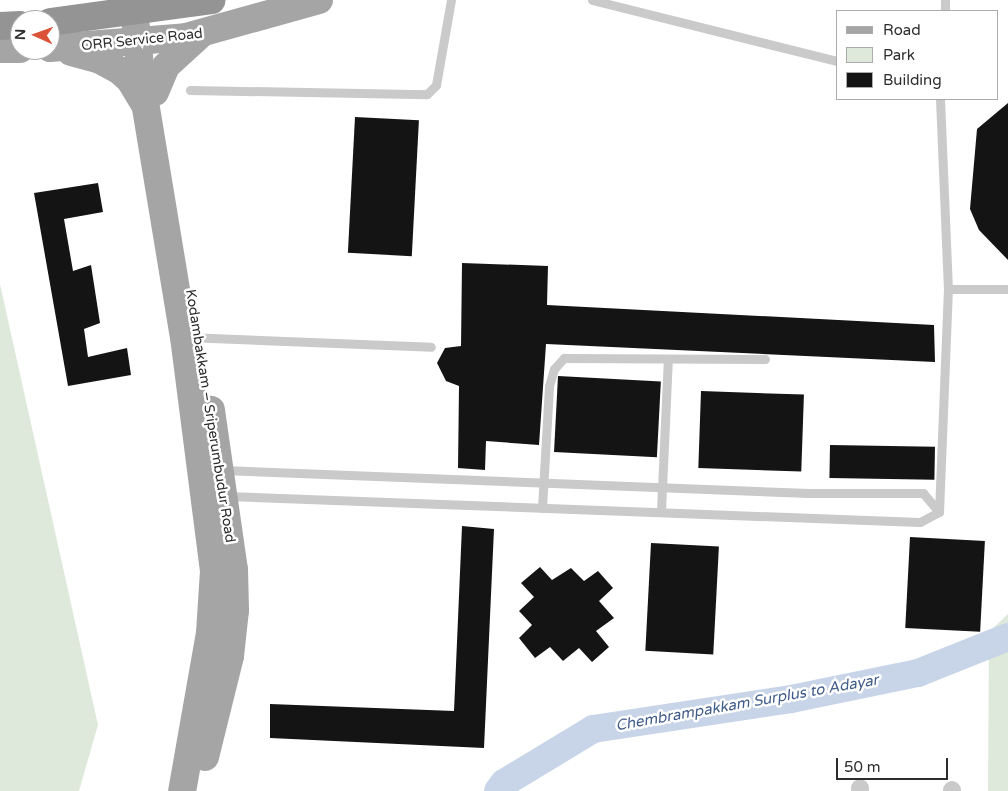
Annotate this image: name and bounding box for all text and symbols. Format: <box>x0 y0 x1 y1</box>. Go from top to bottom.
north arrow <box>10 10 60 60</box>
legend <box>836 10 998 100</box>
text: Road <box>883 21 921 39</box>
street label: ORR Service Road <box>80 25 204 55</box>
text: N <box>12 29 29 40</box>
text: Park <box>883 46 915 64</box>
text: Building <box>883 71 942 89</box>
street label: Kodambakkam – Sriperumbudur Road <box>182 288 238 544</box>
water label: Chembrampakkam Surplus to Adayar <box>614 671 880 735</box>
scale bar <box>838 748 950 780</box>
text: 50 m <box>844 758 881 776</box>

